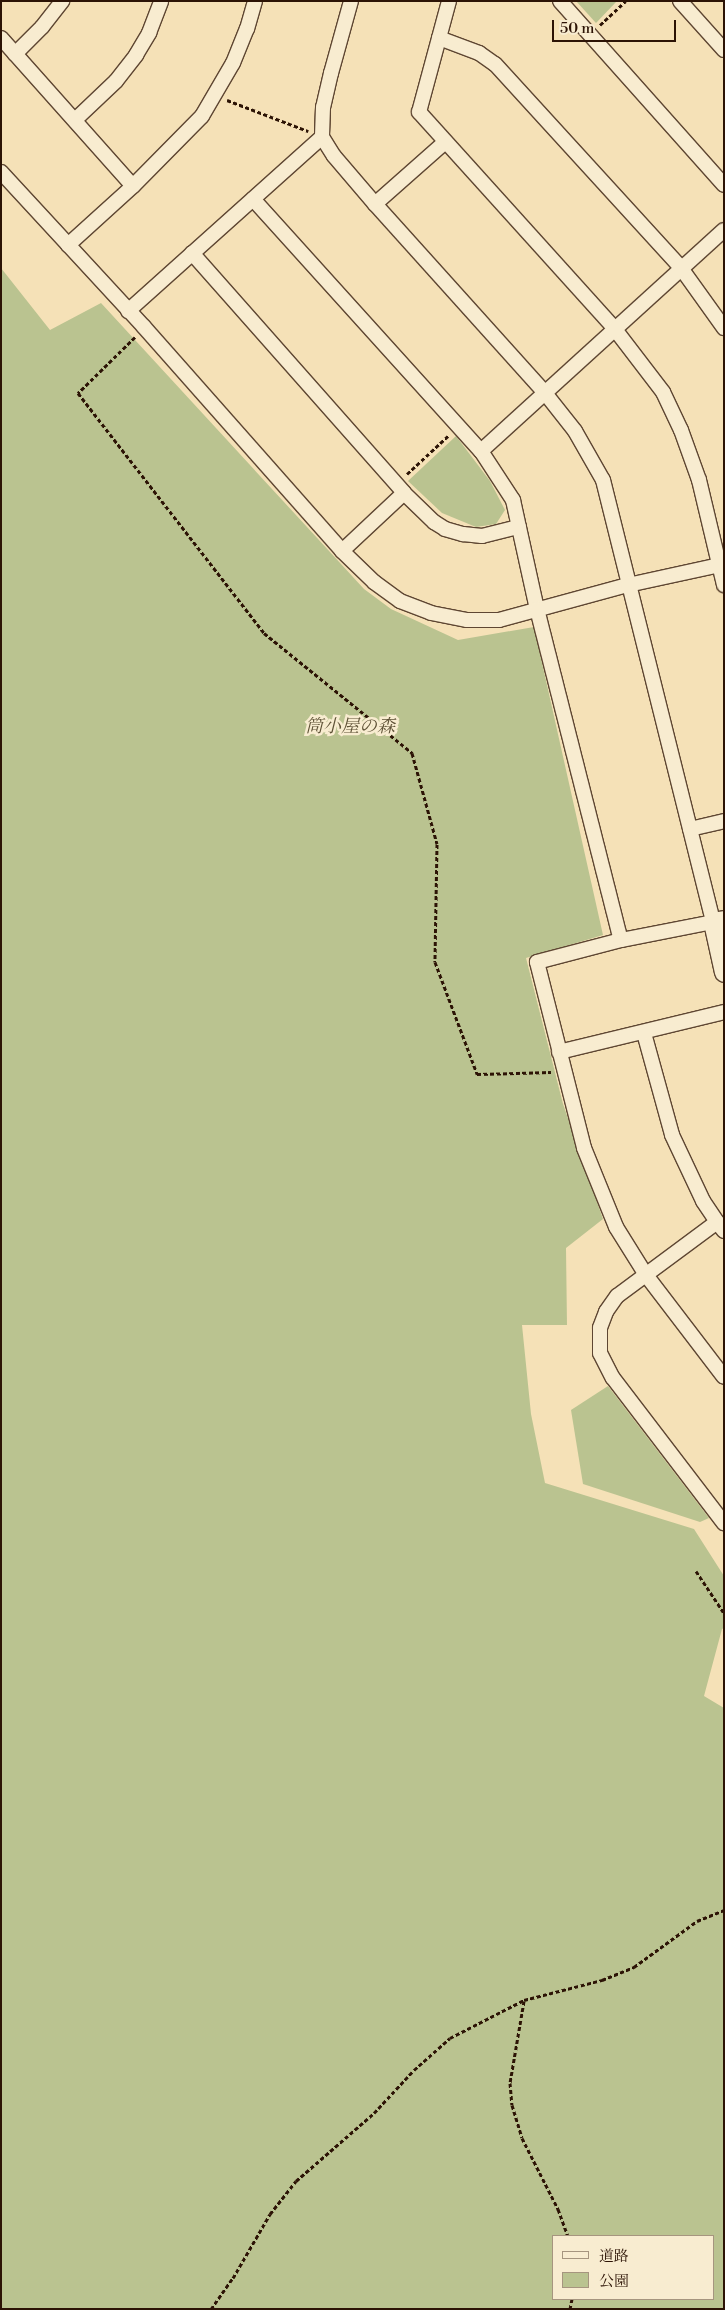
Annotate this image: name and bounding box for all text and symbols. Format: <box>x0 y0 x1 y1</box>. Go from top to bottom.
scale bar <box>555 10 679 42</box>
text: 50 m <box>560 19 594 38</box>
park label: 筒小屋の森 <box>305 716 395 738</box>
legend <box>552 2235 715 2300</box>
text: 道路 <box>599 2247 629 2266</box>
text: 公園 <box>599 2272 629 2291</box>

